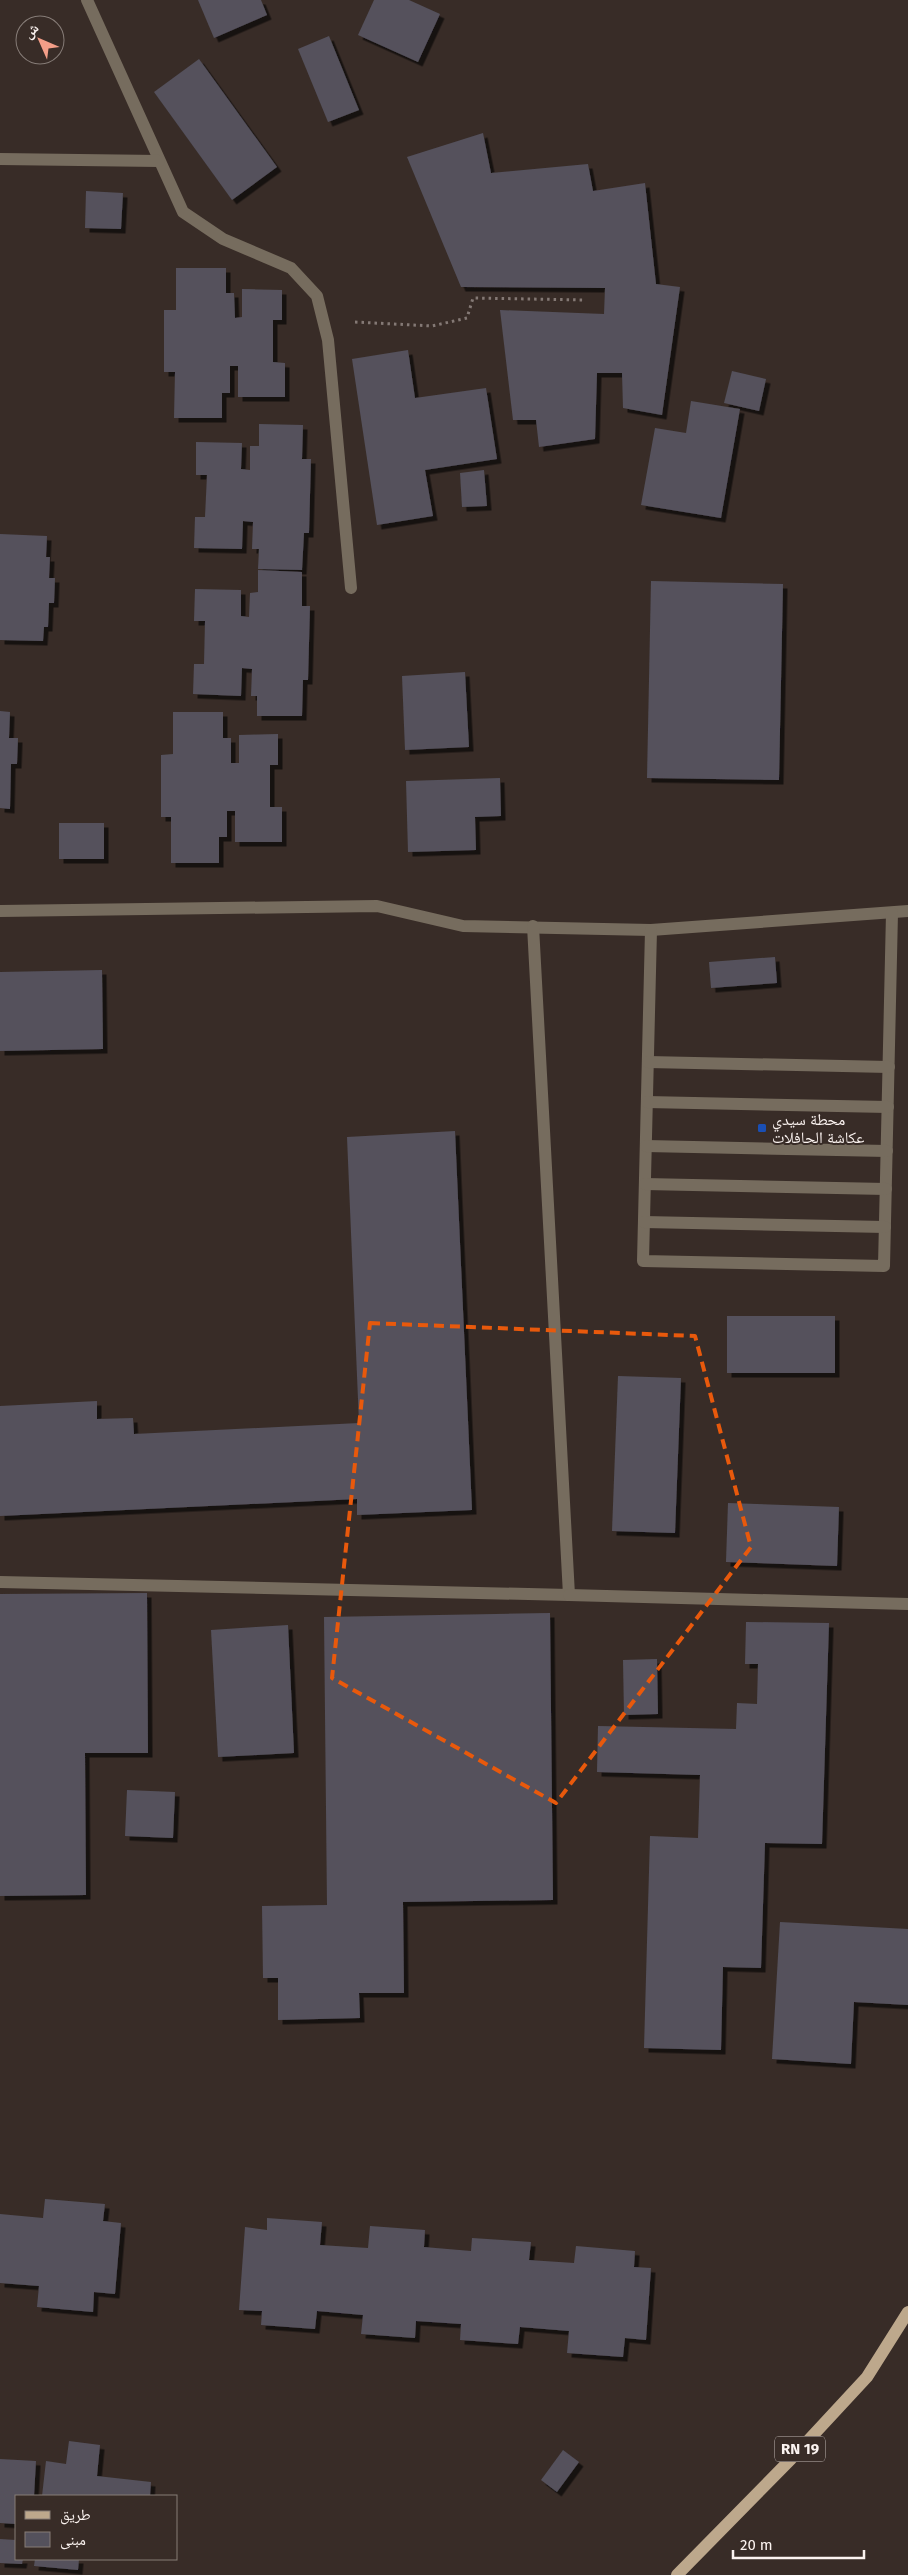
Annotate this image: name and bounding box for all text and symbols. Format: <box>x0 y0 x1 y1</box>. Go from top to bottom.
north arrow <box>15 15 65 65</box>
text: ش <box>20 20 43 42</box>
place label: محطة سيدي عكاشة الحافلات <box>772 1110 864 1147</box>
marker: محطة سيدي عكاشة الحافلات <box>756 1122 768 1134</box>
road number: RN 19 <box>775 2436 825 2462</box>
legend <box>15 2495 178 2560</box>
text: طريق <box>60 2506 91 2525</box>
scale bar <box>733 2528 864 2560</box>
text: مبنى <box>60 2531 86 2550</box>
text: 20 m <box>740 2536 773 2554</box>

